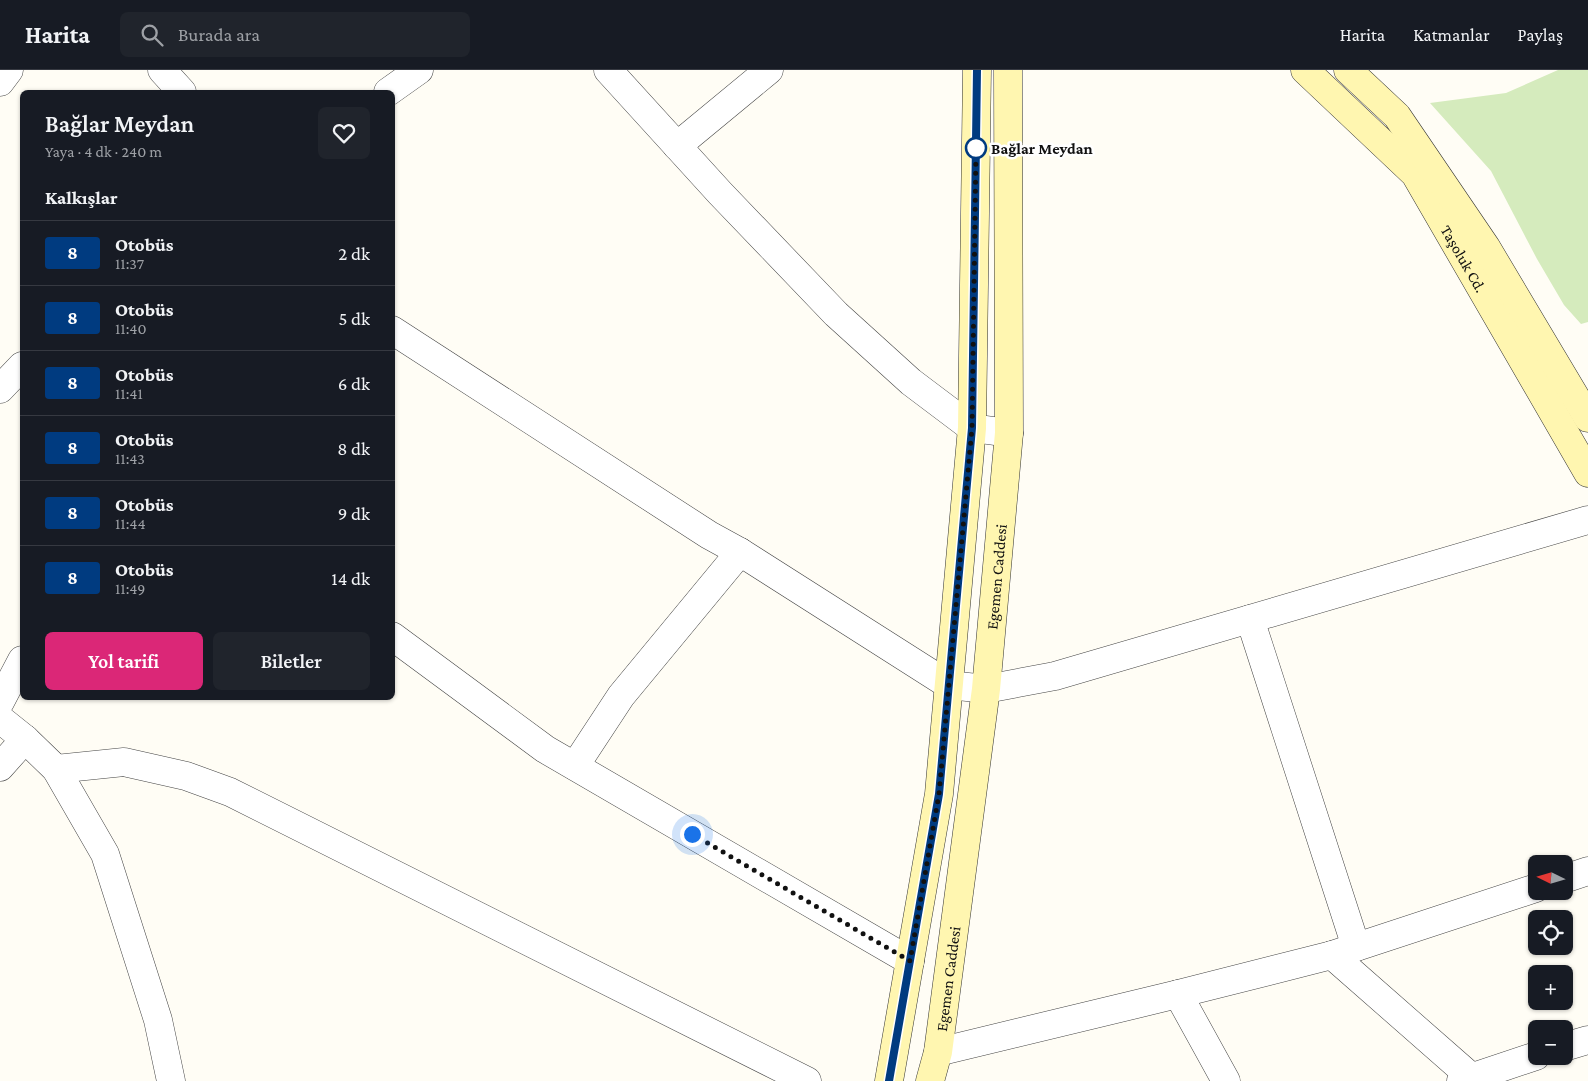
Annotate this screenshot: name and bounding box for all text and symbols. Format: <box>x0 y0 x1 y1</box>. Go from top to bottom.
search box <box>120 12 470 57</box>
text: Harita <box>25 21 90 48</box>
icon: search <box>138 21 166 49</box>
text: Burada ara <box>178 24 260 45</box>
text: Harita <box>1340 25 1385 45</box>
text: Katmanlar <box>1413 25 1490 45</box>
text: Paylaş <box>1518 25 1563 45</box>
button: heart <box>318 107 370 159</box>
text: Bağlar Meydan <box>45 110 194 137</box>
marker: Bağlar Meydan <box>965 137 987 159</box>
place label: Bağlar Meydan <box>991 140 1093 157</box>
text: Yaya · 4 dk · 240 m <box>45 143 162 160</box>
text: Kalkışlar <box>45 187 118 208</box>
street label: Taşoluk Cd. <box>1438 222 1490 295</box>
text: Otobüs <box>115 234 174 255</box>
text: 8 <box>67 243 78 263</box>
text: 2 dk <box>338 243 370 264</box>
text: 11:37 <box>115 255 144 272</box>
text: Otobüs <box>115 299 174 320</box>
text: 8 <box>67 308 78 328</box>
text: 5 dk <box>338 308 370 329</box>
text: 11:40 <box>115 320 147 337</box>
text: Otobüs <box>115 364 174 385</box>
text: 8 <box>67 373 78 393</box>
text: 6 dk <box>338 373 370 394</box>
text: 11:41 <box>115 385 143 402</box>
text: Otobüs <box>115 429 174 450</box>
text: 8 <box>67 438 78 458</box>
text: 8 dk <box>337 438 370 459</box>
text: 11:43 <box>115 450 145 467</box>
text: Otobüs <box>115 494 174 515</box>
text: 8 <box>67 503 78 523</box>
text: 9 dk <box>338 503 370 524</box>
text: 11:44 <box>115 515 146 532</box>
street label: Egemen Caddesi <box>983 523 1009 630</box>
text: Otobüs <box>115 559 174 580</box>
text: 8 <box>67 568 78 588</box>
text: 14 dk <box>331 568 370 589</box>
text: 11:49 <box>115 580 145 597</box>
button: Yol tarifi <box>45 632 203 690</box>
button: Biletler <box>213 632 370 690</box>
your location <box>680 822 705 847</box>
north arrow <box>1528 855 1572 900</box>
map controls <box>1528 855 1573 1065</box>
button: locate <box>1528 910 1573 955</box>
street label: Egemen Caddesi <box>932 925 963 1032</box>
button: + <box>1528 965 1573 1010</box>
button: − <box>1528 1020 1573 1065</box>

